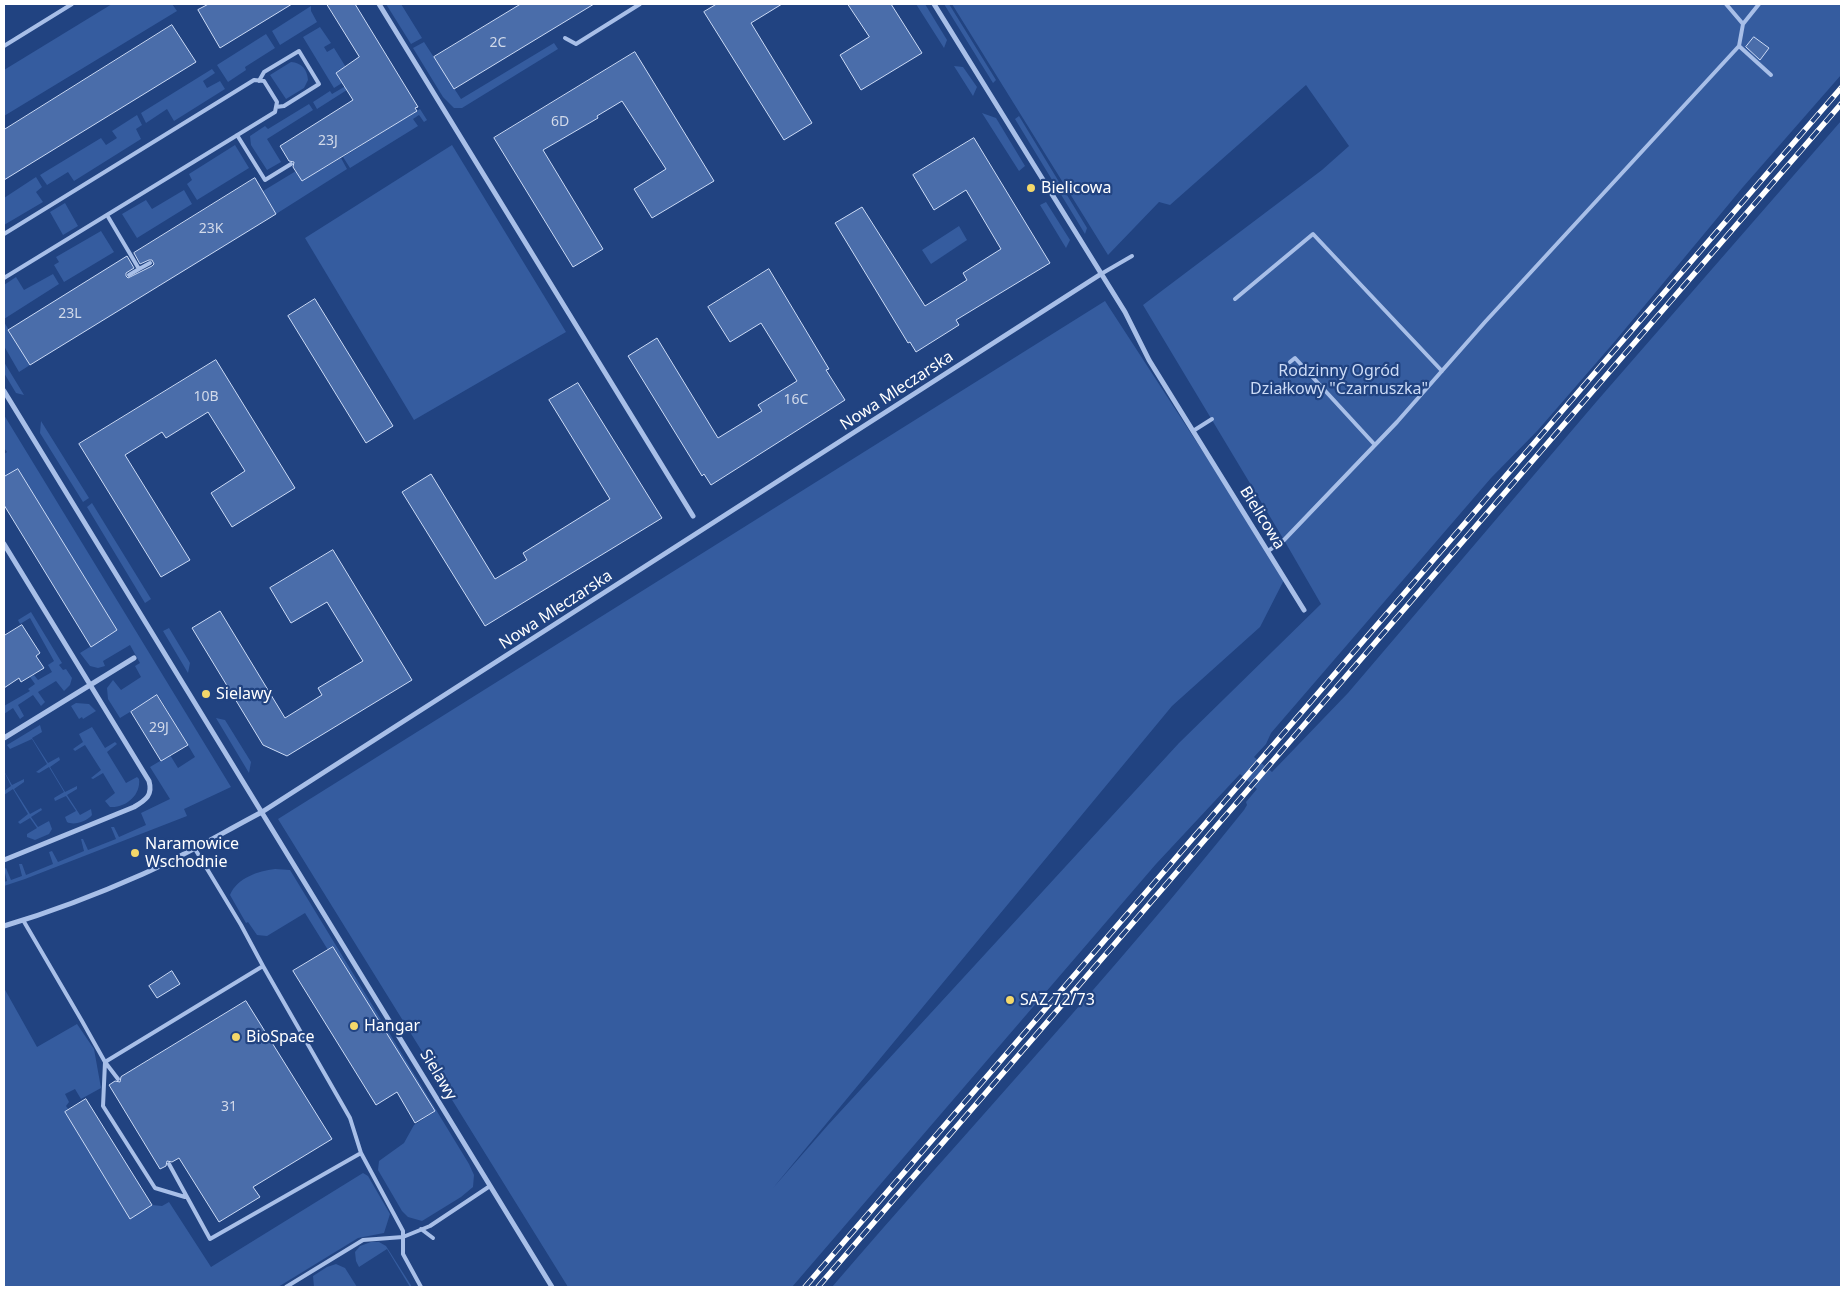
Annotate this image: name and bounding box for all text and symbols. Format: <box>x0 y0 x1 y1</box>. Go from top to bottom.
house number: 2C <box>490 35 506 51</box>
house number: 6D <box>551 114 569 130</box>
house number: 23J <box>318 133 338 149</box>
place label: Bielicowa <box>1041 178 1111 198</box>
marker: Bielicowa <box>1025 182 1037 194</box>
house number: 23K <box>199 221 223 237</box>
house number: 23L <box>58 306 82 322</box>
street label: Nowa Mleczarska <box>837 347 957 435</box>
park label: Rodzinny Ogród Działkowy "Czarnuszka" <box>1250 361 1428 399</box>
house number: 10B <box>193 389 219 405</box>
house number: 16C <box>784 392 808 408</box>
street label: Bielicowa <box>1235 483 1289 553</box>
street label: Nowa Mleczarska <box>496 566 616 654</box>
place label: Sielawy <box>216 684 272 704</box>
marker: Sielawy <box>200 688 212 700</box>
house number: 29J <box>149 720 169 736</box>
place label: Naramowice Wschodnie <box>145 834 239 872</box>
marker: Naramowice Wschodnie <box>129 847 141 859</box>
place label: SAZ 72/73 <box>1020 990 1095 1010</box>
marker: SAZ 72/73 <box>1004 994 1016 1006</box>
place label: Hangar <box>364 1016 420 1036</box>
marker: Hangar <box>348 1020 360 1032</box>
place label: BioSpace <box>246 1027 315 1047</box>
marker: BioSpace <box>230 1031 242 1043</box>
street label: Sielawy <box>415 1046 461 1104</box>
house number: 31 <box>221 1099 237 1115</box>

